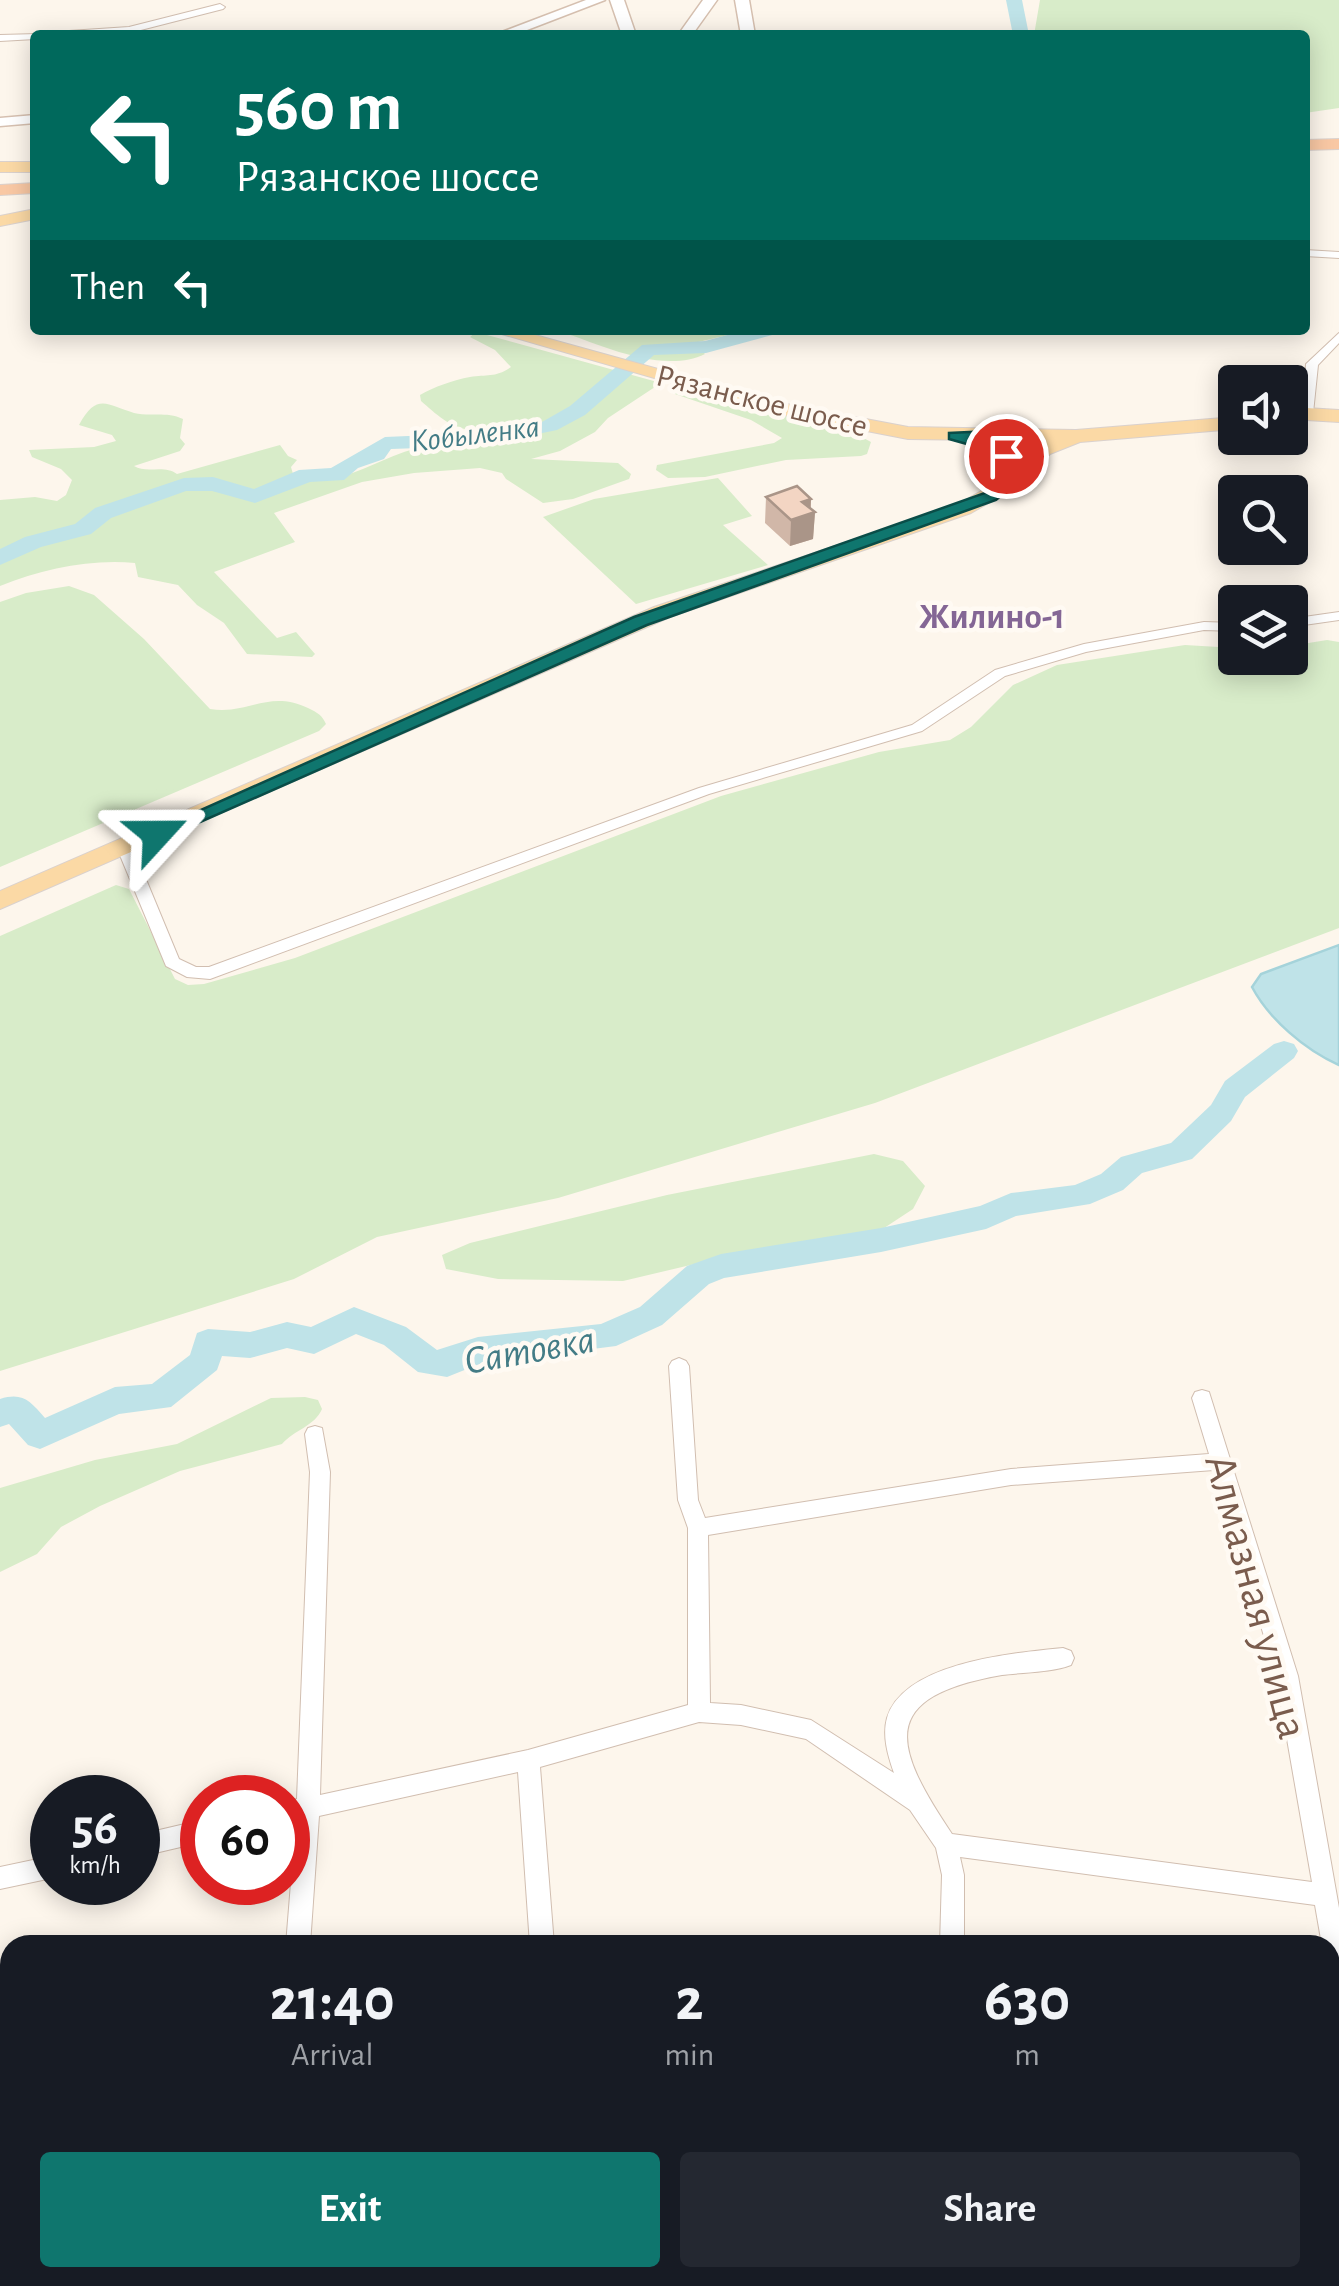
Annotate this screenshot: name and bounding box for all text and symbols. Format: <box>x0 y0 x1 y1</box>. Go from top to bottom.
icon: left <box>70 70 200 200</box>
text: 560 m <box>235 73 403 143</box>
text: Рязанское шоссе <box>235 155 540 200</box>
icon: left <box>165 260 220 315</box>
text: Then <box>70 269 145 307</box>
street label: Рязанское шоссе <box>653 359 871 443</box>
map controls <box>1218 365 1308 675</box>
button: sound <box>1218 365 1308 455</box>
water label: Кобыленка <box>409 410 541 458</box>
pin <box>964 414 1049 499</box>
icon: arrive <box>979 429 1034 484</box>
button: search <box>1218 475 1308 565</box>
button: layers <box>1218 585 1308 675</box>
district label: Жилино-1 <box>919 600 1065 635</box>
position arrow <box>105 782 209 886</box>
water label: Сатовка <box>461 1320 598 1382</box>
street label: Алмазная улица <box>1196 1450 1315 1744</box>
speed limit sign: 60 <box>180 1775 310 1905</box>
text: 56 <box>72 1803 118 1853</box>
text: km/h <box>69 1853 121 1878</box>
text: 21:40 <box>270 1971 395 2031</box>
text: 2 <box>675 1971 704 2031</box>
text: 630 <box>984 1971 1070 2031</box>
text: Arrival <box>291 2039 373 2071</box>
text: min <box>665 2039 714 2071</box>
text: m <box>1014 2039 1040 2071</box>
button: Exit <box>40 2152 660 2267</box>
button: Share <box>680 2152 1300 2267</box>

